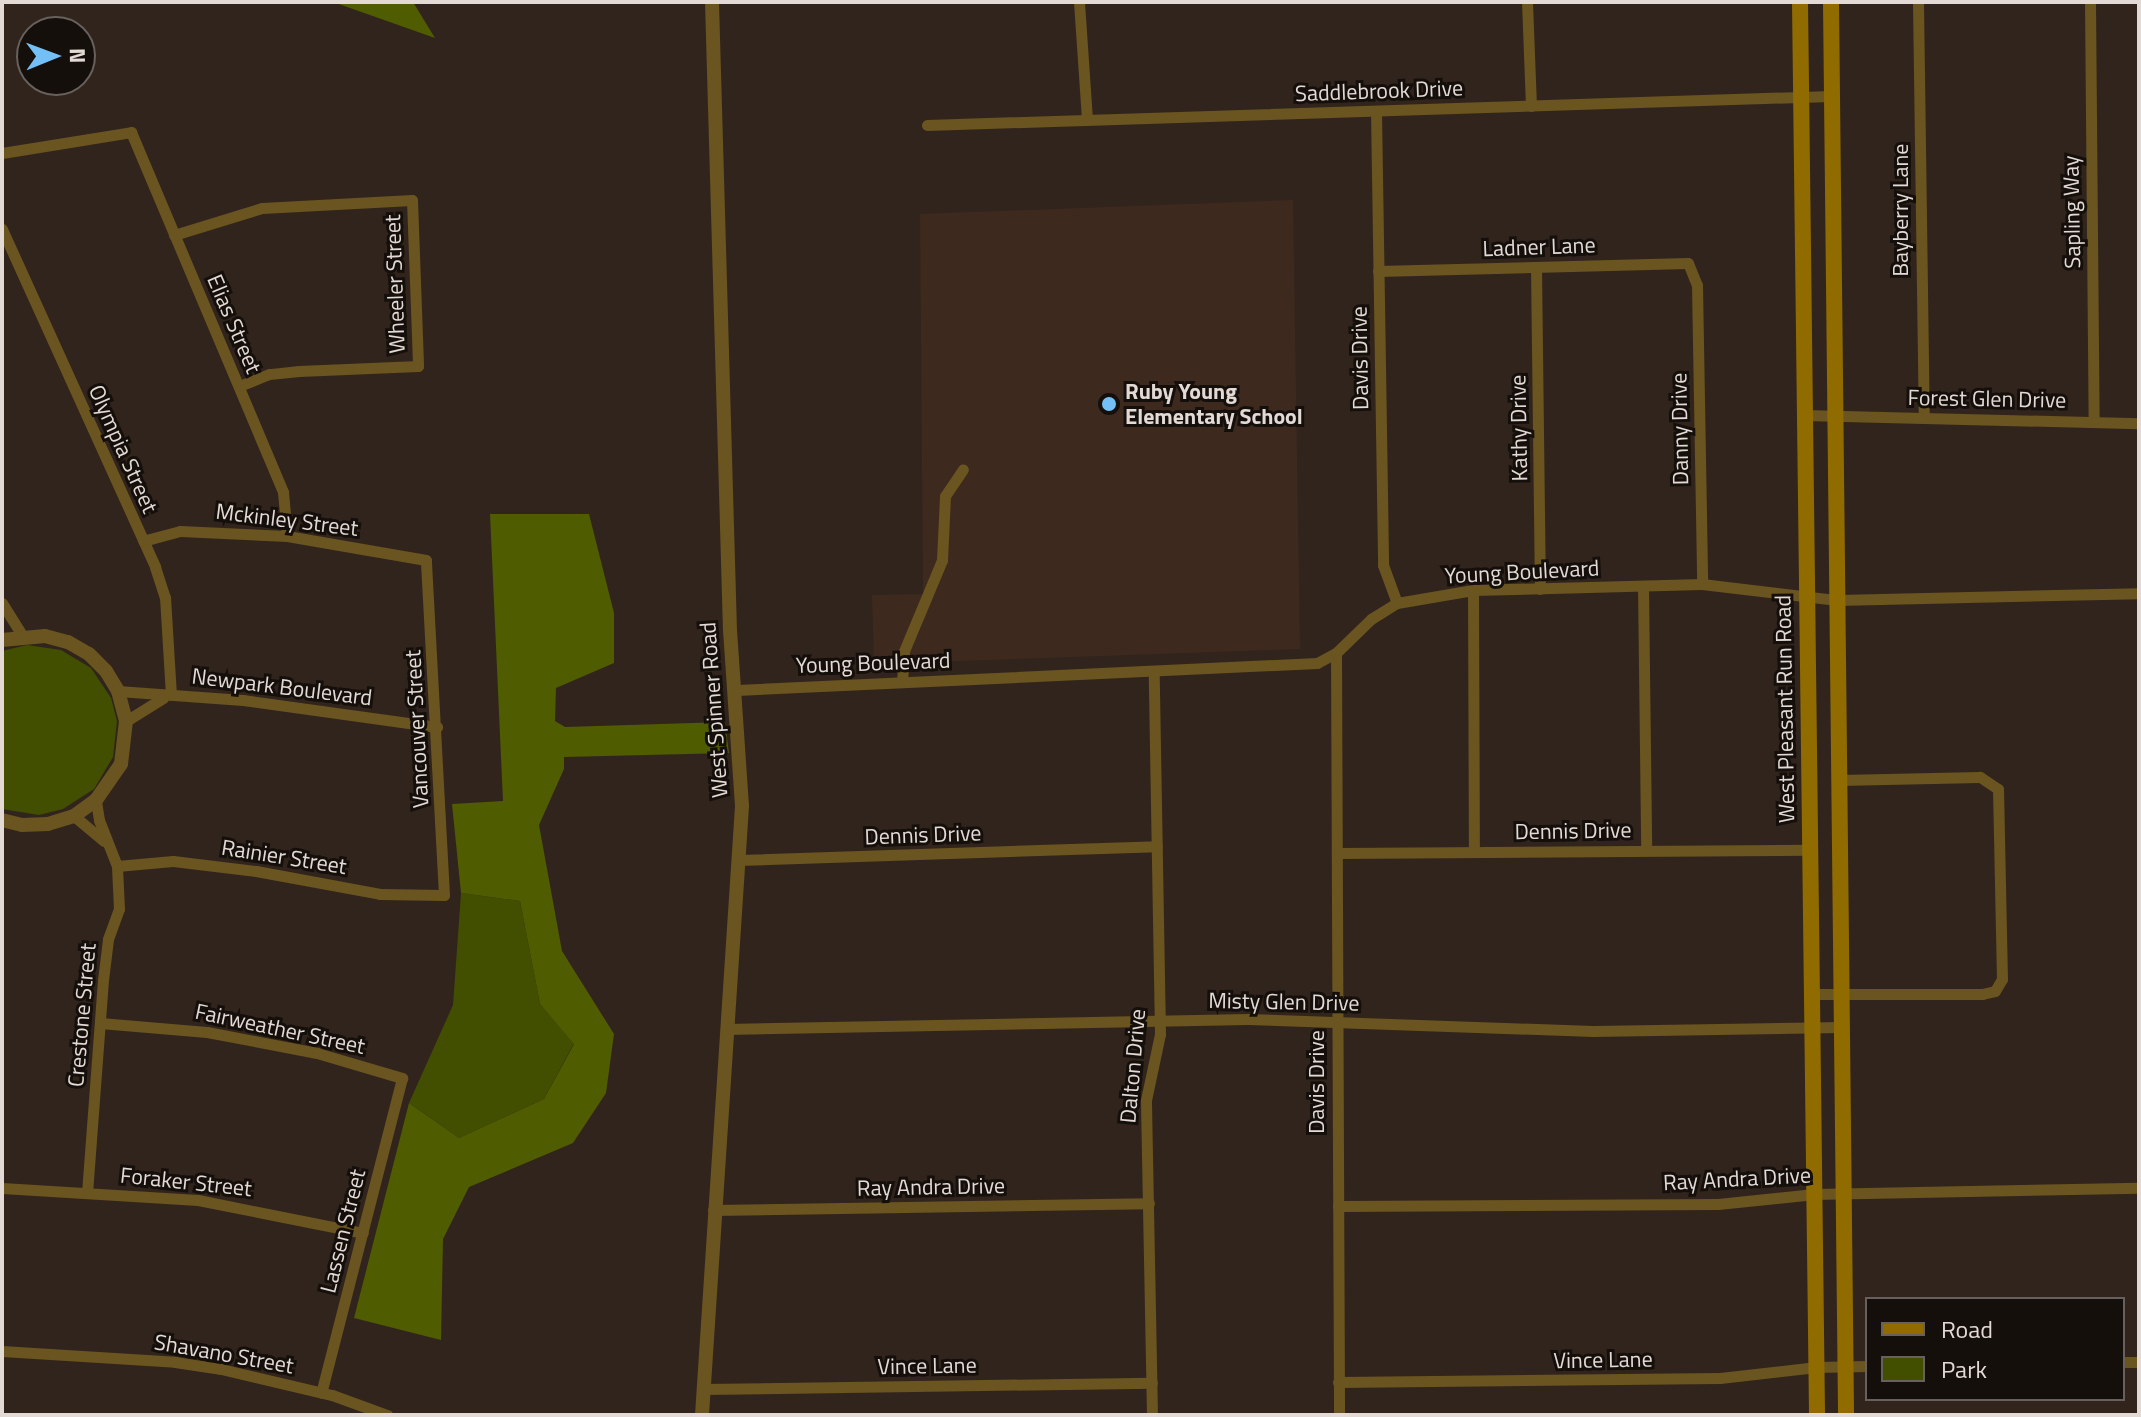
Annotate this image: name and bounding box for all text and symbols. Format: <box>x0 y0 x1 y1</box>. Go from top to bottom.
north arrow <box>16 16 96 96</box>
text: N <box>61 48 95 64</box>
street label: Saddlebrook Drive <box>1295 75 1463 107</box>
street label: Bayberry Lane <box>1888 144 1914 276</box>
street label: Sapling Way <box>2058 155 2086 269</box>
street label: Wheeler Street <box>379 214 411 354</box>
street label: Ladner Lane <box>1482 232 1596 262</box>
street label: Elias Street <box>201 271 267 377</box>
street label: Davis Drive <box>1346 306 1374 410</box>
street label: Danny Drive <box>1666 373 1694 485</box>
street label: Kathy Drive <box>1505 375 1533 481</box>
place label: Ruby Young Elementary School <box>1125 378 1303 430</box>
street label: Olympia Street <box>83 381 163 517</box>
street label: Forest Glen Drive <box>1907 384 2067 414</box>
marker: Ruby Young Elementary School <box>1100 395 1118 413</box>
street label: Mckinley Street <box>214 498 360 542</box>
street label: Young Boulevard <box>1444 555 1600 589</box>
street label: West Pleasant Run Road <box>1770 595 1800 823</box>
street label: West Spinner Road <box>695 621 733 799</box>
street label: Young Boulevard <box>795 647 951 679</box>
street label: Vancouver Street <box>400 649 434 809</box>
street label: Newpark Boulevard <box>190 663 374 711</box>
street label: Dennis Drive <box>1514 817 1632 845</box>
street label: Dennis Drive <box>864 820 982 850</box>
street label: Rainier Street <box>220 834 348 880</box>
street label: Crestone Street <box>63 942 101 1088</box>
street label: Misty Glen Drive <box>1208 987 1360 1017</box>
street label: Fairweather Street <box>193 998 367 1060</box>
street label: Dalton Drive <box>1115 1008 1151 1124</box>
street label: Davis Drive <box>1304 1030 1330 1134</box>
street label: Foraker Street <box>119 1162 253 1202</box>
street label: Ray Andra Drive <box>1662 1162 1812 1196</box>
street label: Lassen Street <box>315 1166 371 1296</box>
street label: Ray Andra Drive <box>857 1173 1005 1201</box>
legend <box>1865 1297 2125 1401</box>
text: Road <box>1941 1311 1993 1347</box>
street label: Shavano Street <box>152 1329 296 1379</box>
street label: Vince Lane <box>1553 1346 1653 1374</box>
text: Park <box>1941 1351 1987 1387</box>
street label: Vince Lane <box>877 1352 977 1380</box>

